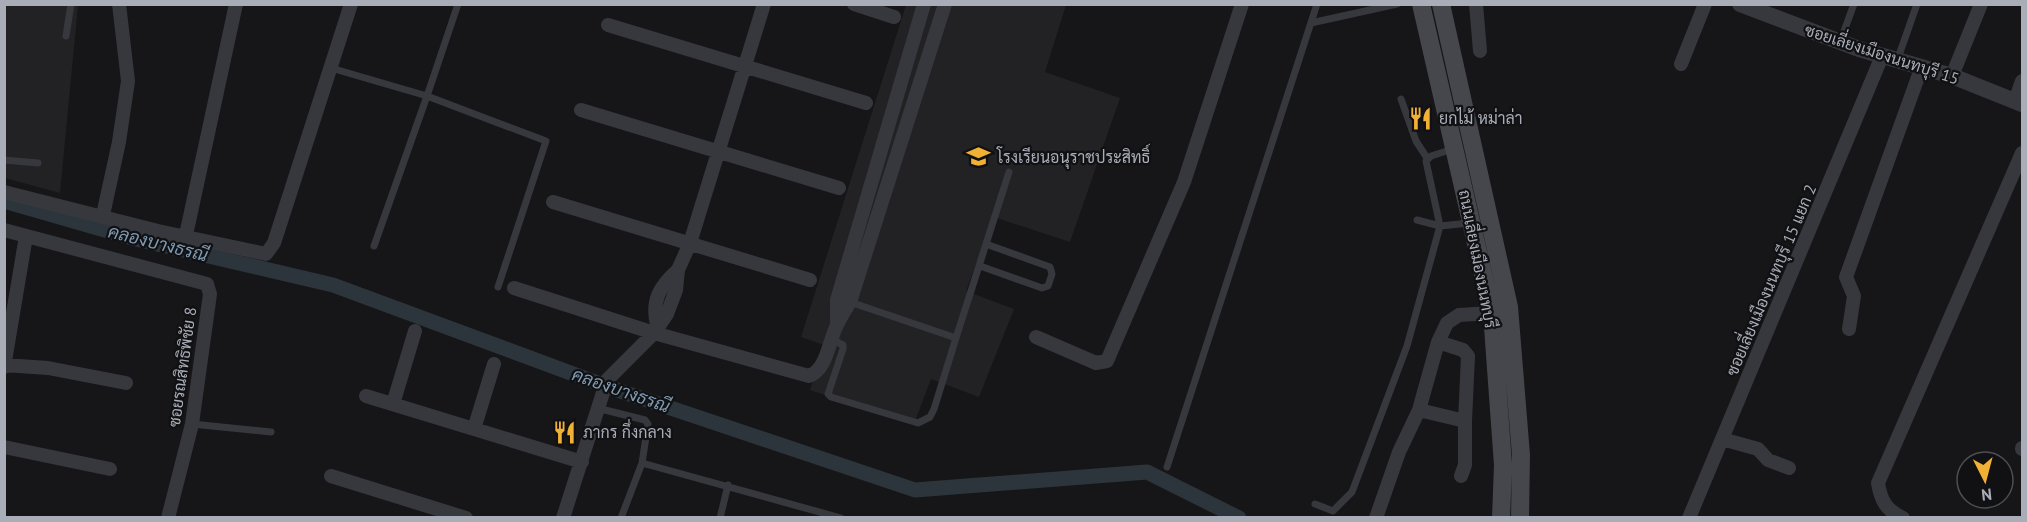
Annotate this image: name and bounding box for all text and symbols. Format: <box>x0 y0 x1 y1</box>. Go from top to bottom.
street label: ซอยเลี่ยงเมืองนนทบุรี 15 <box>1802 16 1963 90</box>
restaurant icon: ยกไม้ หม่าล่า <box>1408 105 1434 131</box>
place label: ยกไม้ หม่าล่า <box>1439 107 1523 128</box>
place label: โรงเรียนอนุราชประสิทธิ์ <box>996 143 1150 169</box>
school or university icon: โรงเรียนอนุราชประสิทธิ์ <box>966 144 992 170</box>
street label: ซอยเลี่ยงเมืองนนทบุรี 15 แยก 2 <box>1718 180 1822 380</box>
street label: ถนนเลี่ยงเมืองนนทบุรี <box>1453 187 1505 331</box>
water label: คลองบางธรณี <box>106 219 211 267</box>
street label: ซอยรณสิทธิพิชัย 8 <box>164 306 200 428</box>
water label: คลองบางธรณี <box>569 362 674 418</box>
place label: ภากร กึ่งกลาง <box>583 418 672 442</box>
restaurant icon: ภากร กึ่งกลาง <box>552 419 578 445</box>
north arrow <box>1955 450 2015 510</box>
text: N <box>1980 484 1993 505</box>

